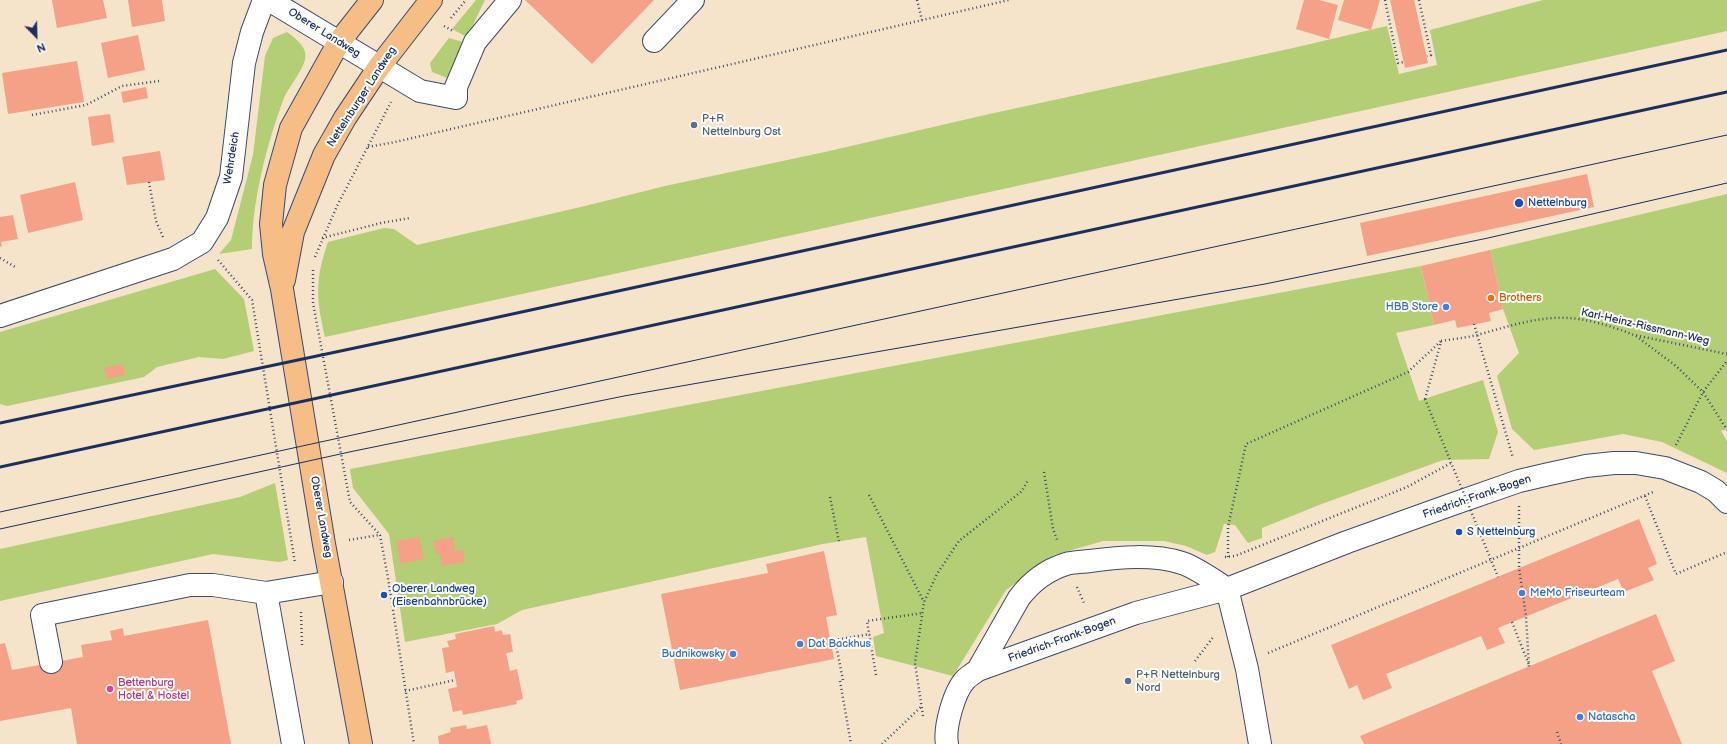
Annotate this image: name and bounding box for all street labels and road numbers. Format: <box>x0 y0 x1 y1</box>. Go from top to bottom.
street label: Oberer Landweg <box>285 5 363 61</box>
street label: Nettelnburger Landweg <box>325 44 399 150</box>
street label: Wehrdeich <box>221 131 243 185</box>
street label: Karl-Heinz-Rissmann-Weg <box>1580 306 1710 348</box>
street label: Friedrich-Frank-Bogen <box>1421 472 1533 522</box>
street label: Oberer Landweg <box>307 475 335 559</box>
street label: Friedrich-Frank-Bogen <box>1006 614 1118 666</box>

